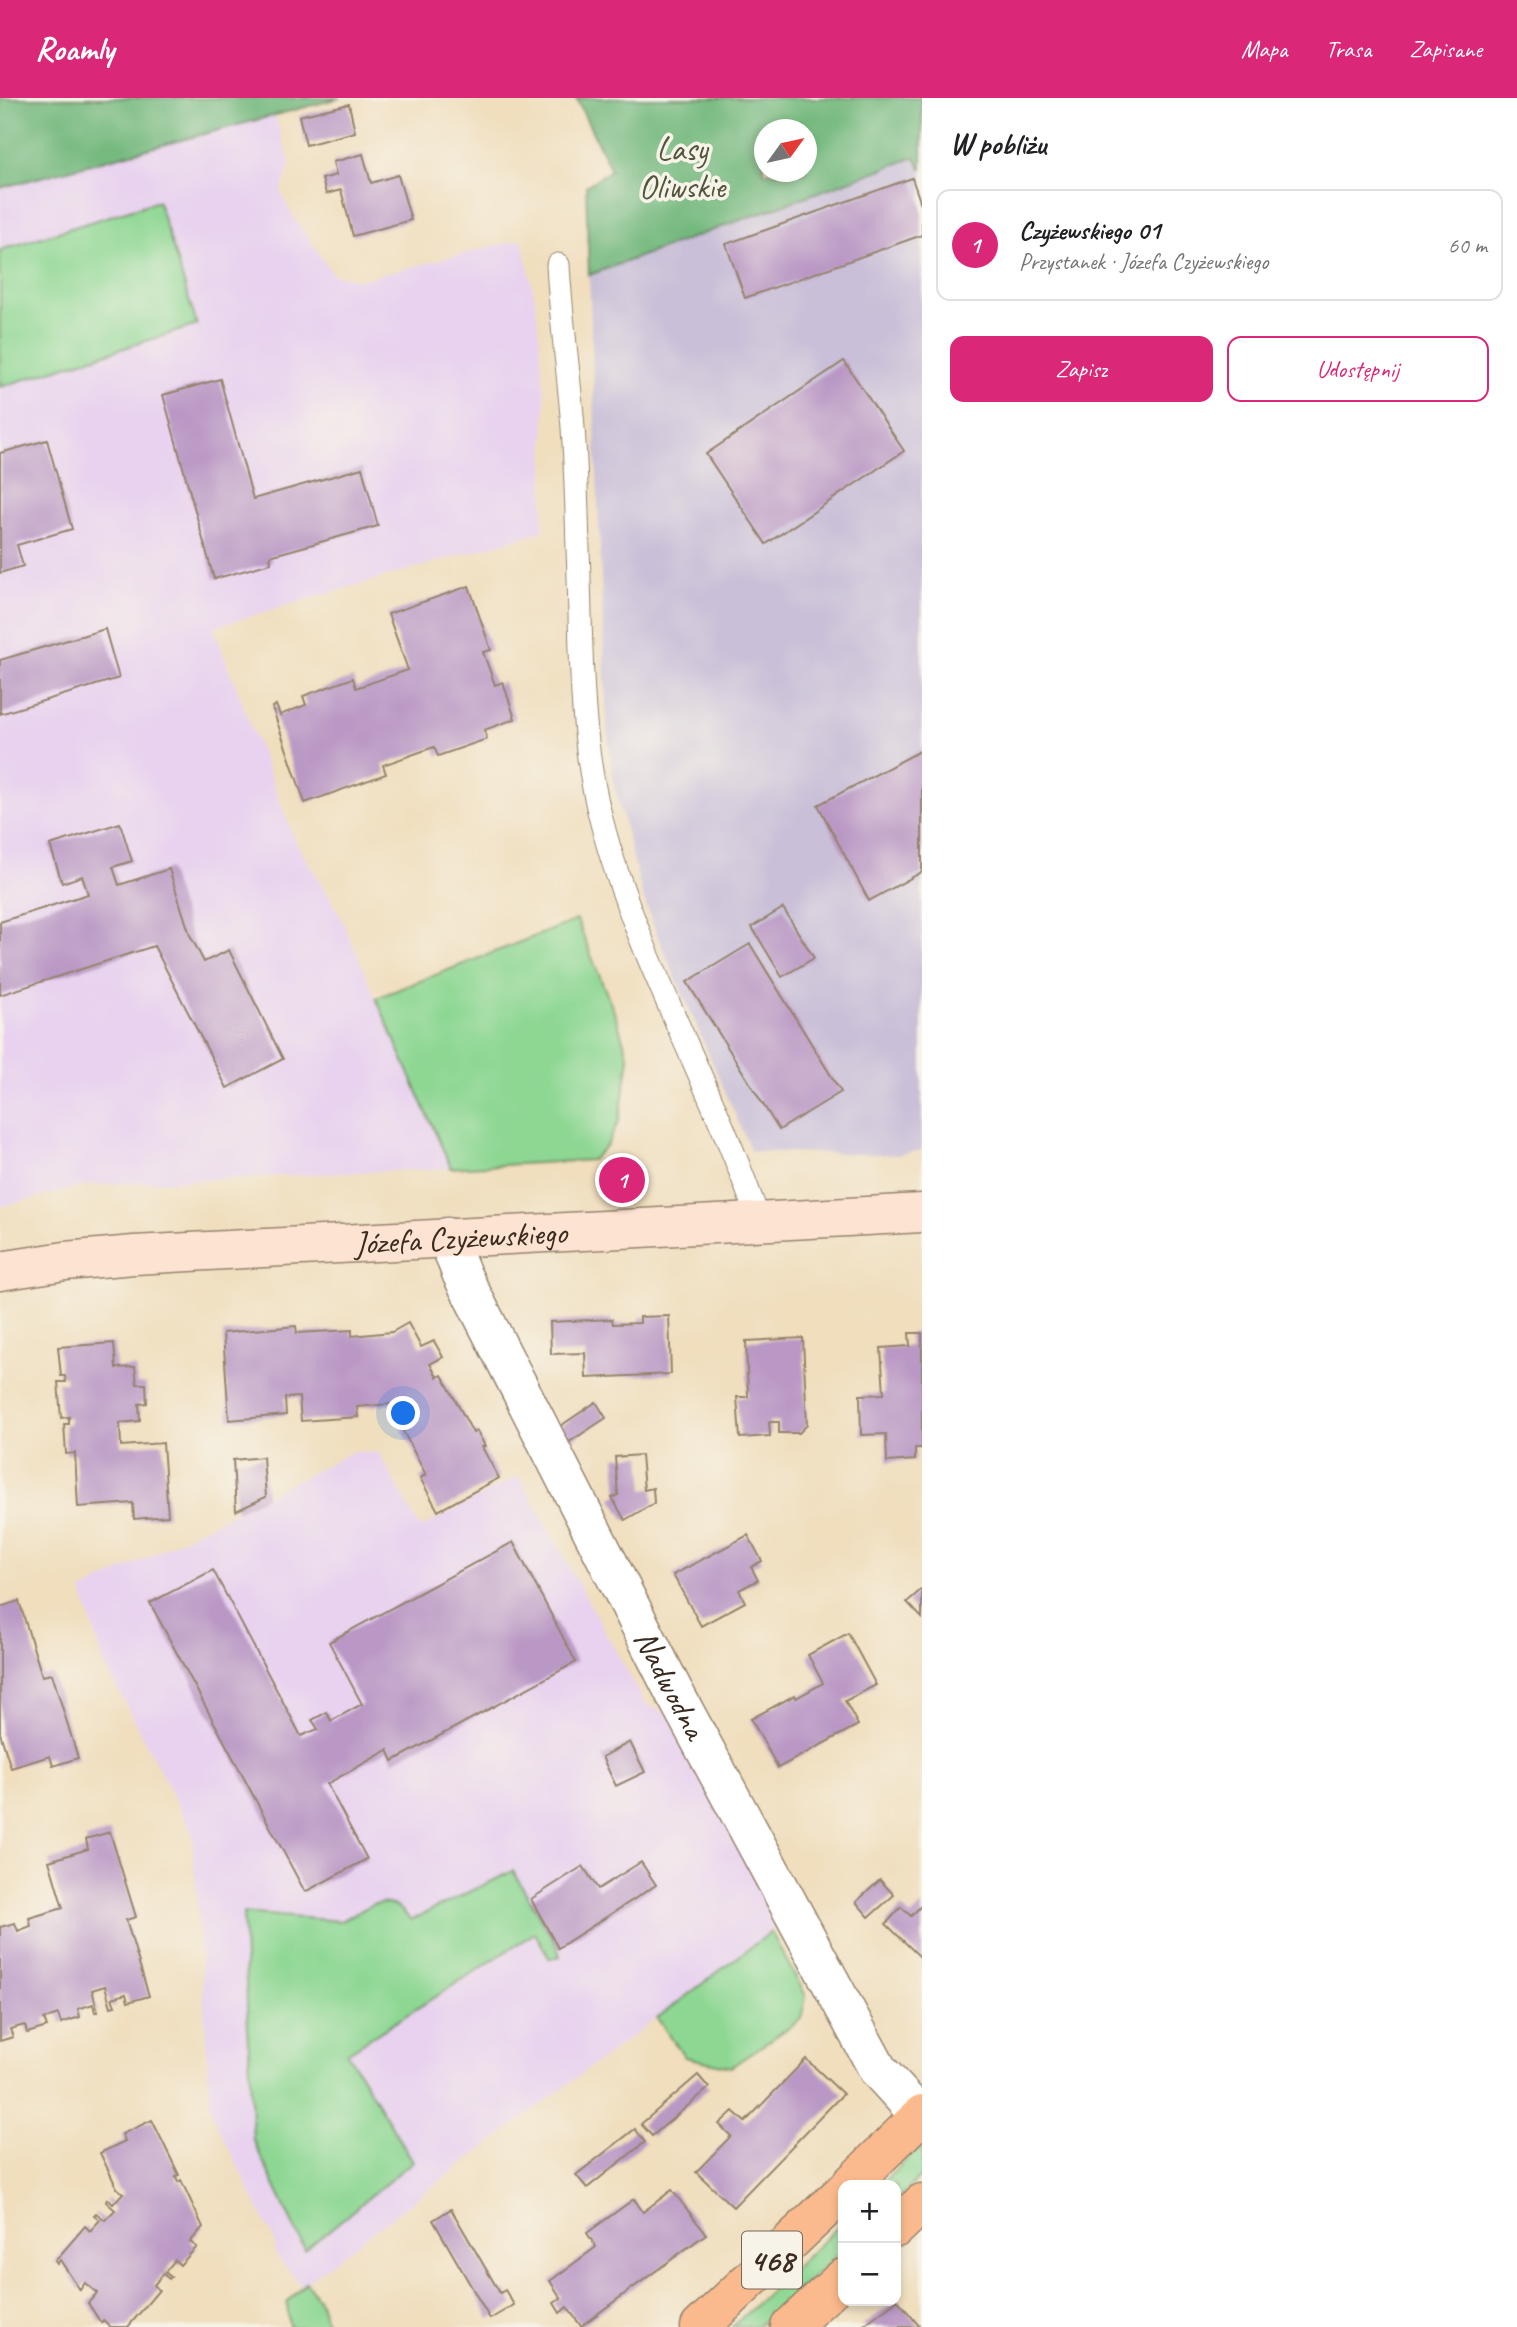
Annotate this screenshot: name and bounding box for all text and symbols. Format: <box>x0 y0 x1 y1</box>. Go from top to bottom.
text: Roamly <box>35 28 114 70</box>
text: Mapa <box>1241 34 1287 64</box>
text: Trasa <box>1325 34 1371 64</box>
text: Zapisane <box>1409 34 1482 64</box>
north arrow <box>754 119 817 182</box>
text: W pobliżu <box>950 125 1046 163</box>
park label: Lasy Oliwskie <box>639 128 727 208</box>
text: Czyżewskiego 01 <box>1019 214 1160 247</box>
text: 1 <box>970 231 980 260</box>
text: 60 m <box>1448 231 1487 260</box>
text: Przystanek · Józefa Czyżewskiego <box>1019 247 1268 276</box>
button: Zapisz <box>950 336 1213 402</box>
button: Udostępnij <box>1227 336 1489 402</box>
pin: 1 <box>599 1154 645 1206</box>
street label: Józefa Czyżewskiego <box>351 1211 570 1264</box>
your location <box>386 1396 420 1430</box>
street label: Nadwodna <box>625 1622 717 1748</box>
map controls <box>838 2180 901 2306</box>
button: + <box>838 2180 901 2243</box>
road number: 468 <box>742 2232 802 2288</box>
button: − <box>838 2243 901 2306</box>

